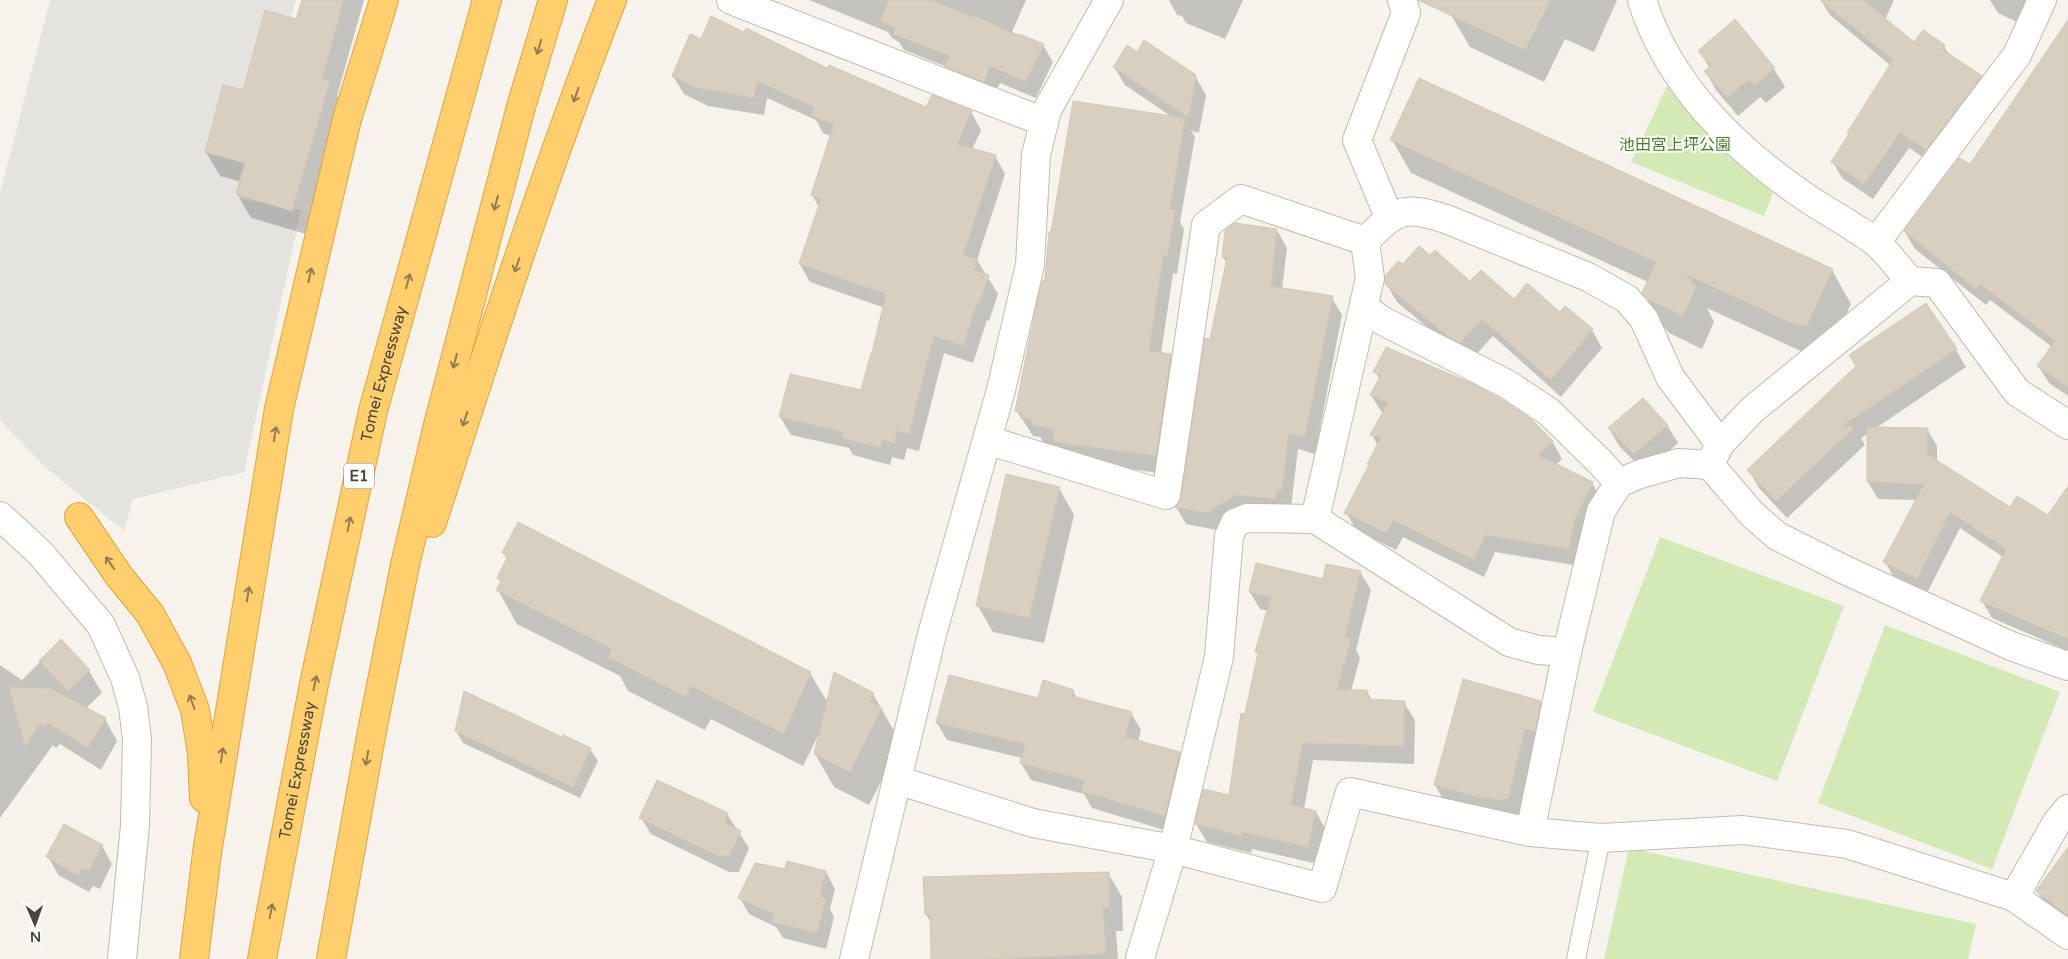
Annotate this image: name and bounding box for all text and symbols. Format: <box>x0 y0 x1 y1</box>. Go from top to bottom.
one-way arrow <box>533 38 543 54</box>
one-way arrow <box>571 86 580 102</box>
park label: 池田宮上坪公園 <box>1619 135 1731 155</box>
one-way arrow <box>490 195 500 211</box>
one-way arrow <box>512 257 521 272</box>
one-way arrow <box>306 268 315 284</box>
one-way arrow <box>404 274 414 290</box>
street label: Tomei Expressway <box>357 303 412 443</box>
one-way arrow <box>449 352 459 368</box>
one-way arrow <box>460 411 470 427</box>
one-way arrow <box>270 426 280 442</box>
road number: E1 <box>344 464 374 488</box>
one-way arrow <box>345 516 354 532</box>
one-way arrow <box>105 556 115 570</box>
one-way arrow <box>244 587 254 603</box>
one-way arrow <box>311 675 320 691</box>
one-way arrow <box>187 695 196 710</box>
street label: Tomei Expressway <box>275 699 321 841</box>
one-way arrow <box>218 747 228 763</box>
one-way arrow <box>362 750 372 766</box>
north arrow <box>10 899 60 949</box>
one-way arrow <box>267 904 277 920</box>
text: N <box>30 928 41 945</box>

